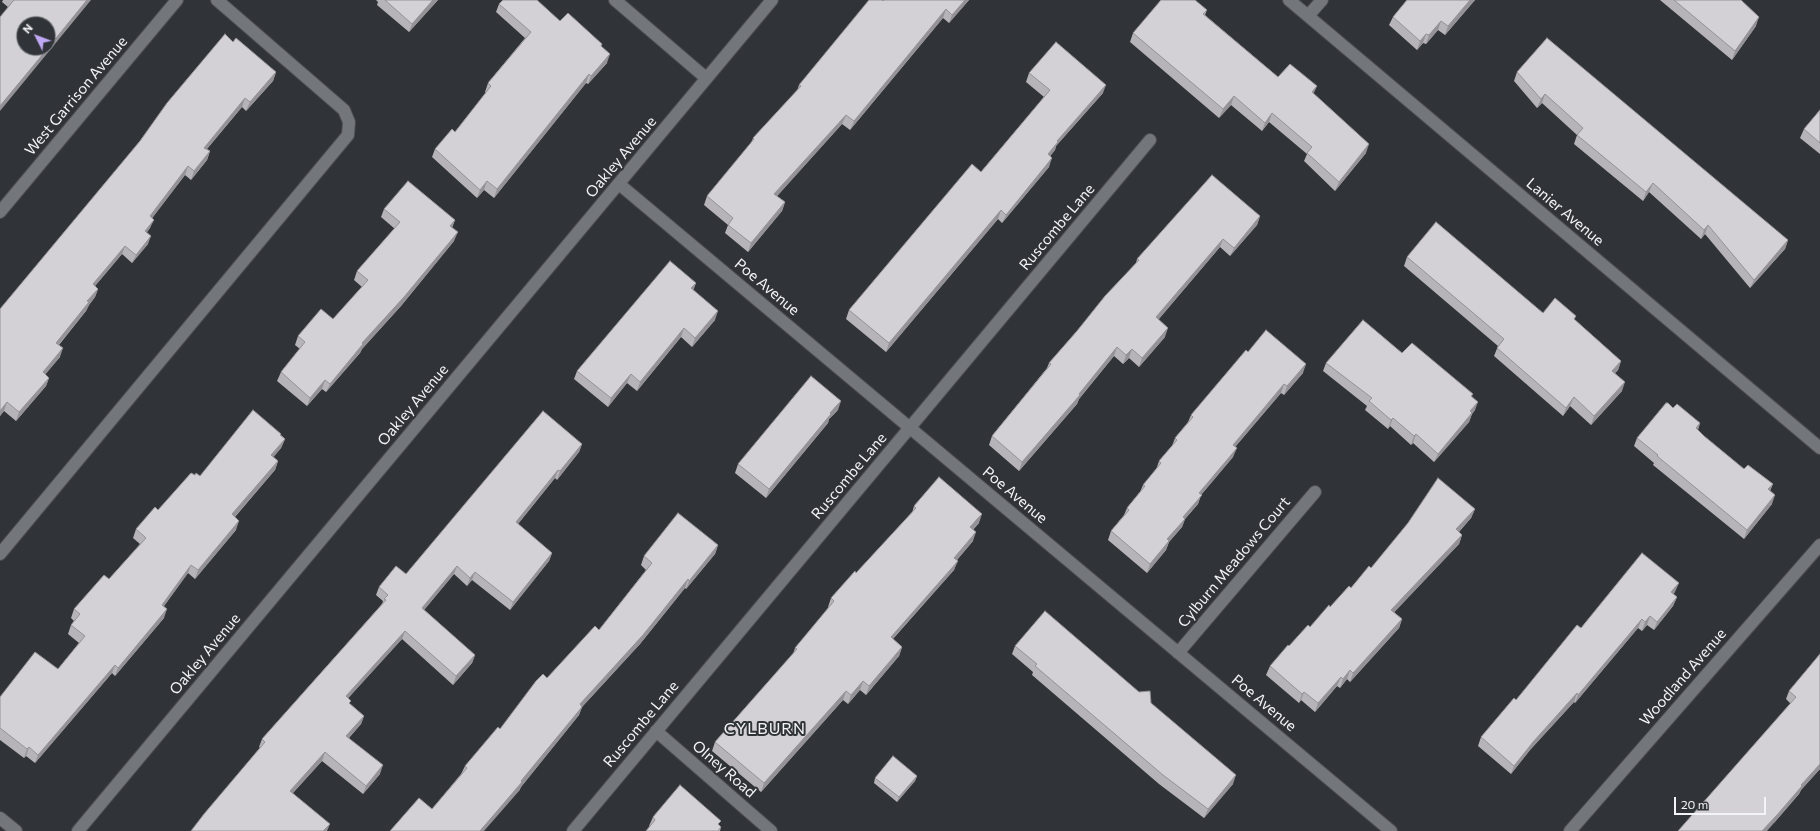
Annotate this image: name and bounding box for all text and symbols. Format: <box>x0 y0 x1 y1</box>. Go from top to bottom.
north arrow <box>16 16 56 56</box>
text: N <box>20 21 35 36</box>
street label: West Garrison Avenue <box>21 33 131 159</box>
street label: Oakley Avenue <box>582 113 660 201</box>
street label: Lanier Avenue <box>1523 174 1607 250</box>
street label: Ruscombe Lane <box>1016 180 1098 274</box>
street label: Poe Avenue <box>731 255 803 319</box>
street label: Oakley Avenue <box>374 361 452 449</box>
street label: Ruscombe Lane <box>808 429 890 523</box>
street label: Poe Avenue <box>979 463 1051 527</box>
street label: Cylburn Meadows Court <box>1174 493 1294 631</box>
street label: Oakley Avenue <box>166 610 244 698</box>
street label: Woodland Avenue <box>1636 625 1730 729</box>
street label: Poe Avenue <box>1228 671 1300 735</box>
street label: Ruscombe Lane <box>600 677 682 771</box>
district label: CYLBURN <box>724 719 806 739</box>
street label: Olney Road <box>689 737 759 801</box>
scale bar <box>1676 789 1768 815</box>
text: 20 m <box>1681 797 1708 811</box>

